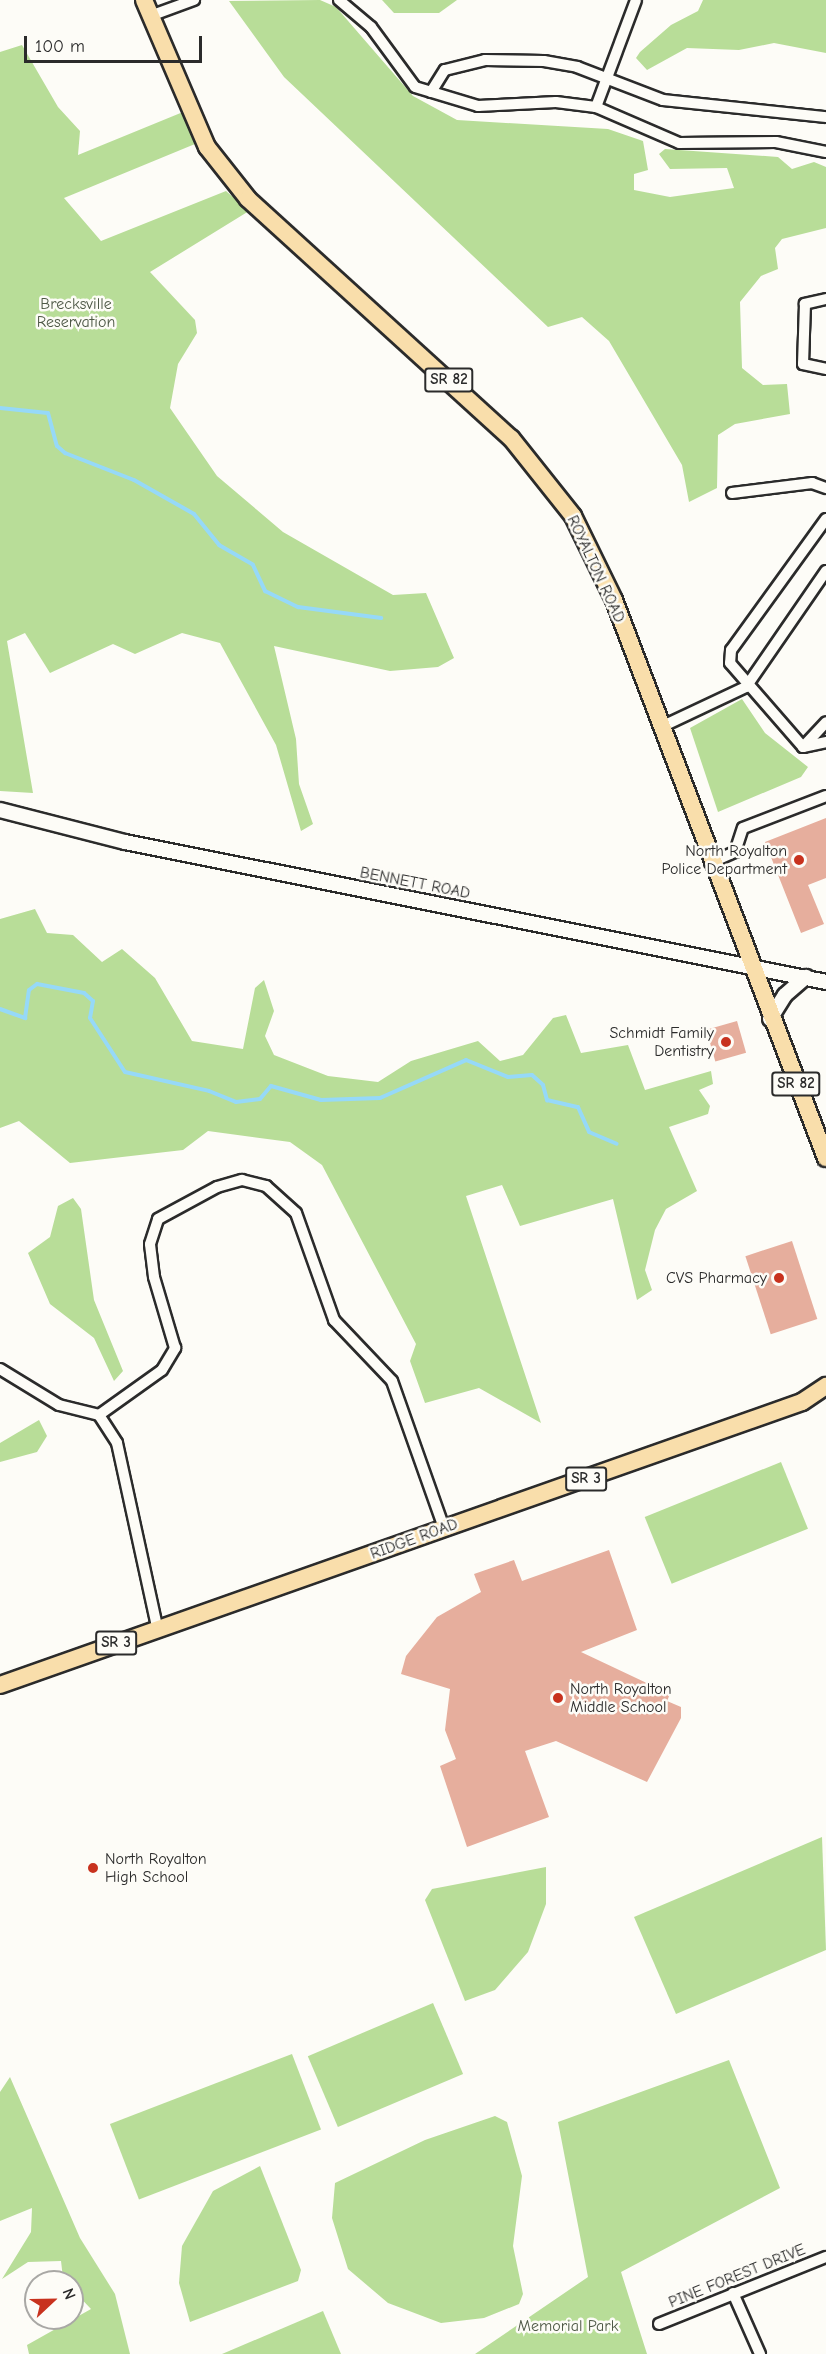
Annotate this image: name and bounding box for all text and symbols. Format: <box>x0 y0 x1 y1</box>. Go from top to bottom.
scale bar <box>27 24 206 62</box>
text: 100 m <box>35 36 85 57</box>
park label: Brecksville Reservation <box>37 294 115 332</box>
road number: SR 82 <box>424 368 474 392</box>
street label: ROYALTON ROAD <box>563 512 629 626</box>
place label: North Royalton Police Department <box>662 841 787 879</box>
marker: North Royalton Police Department <box>792 853 806 867</box>
street label: BENNETT ROAD <box>358 863 472 903</box>
place label: Schmidt Family Dentistry <box>610 1023 714 1061</box>
marker: Schmidt Family Dentistry <box>719 1035 733 1049</box>
road number: SR 82 <box>770 1072 822 1096</box>
place label: CVS Pharmacy <box>666 1268 767 1288</box>
marker: CVS Pharmacy <box>772 1271 786 1285</box>
road number: SR 3 <box>565 1467 607 1491</box>
street label: RIDGE ROAD <box>368 1514 460 1564</box>
road number: SR 3 <box>95 1631 137 1655</box>
place label: North Royalton Middle School <box>570 1679 672 1717</box>
marker: North Royalton Middle School <box>551 1691 565 1705</box>
place label: North Royalton High School <box>105 1849 207 1887</box>
marker: North Royalton High School <box>86 1861 100 1875</box>
street label: PINE FOREST DRIVE <box>666 2240 808 2312</box>
north arrow <box>24 2270 84 2330</box>
text: N <box>59 2286 79 2302</box>
park label: Memorial Park <box>518 2316 618 2336</box>

